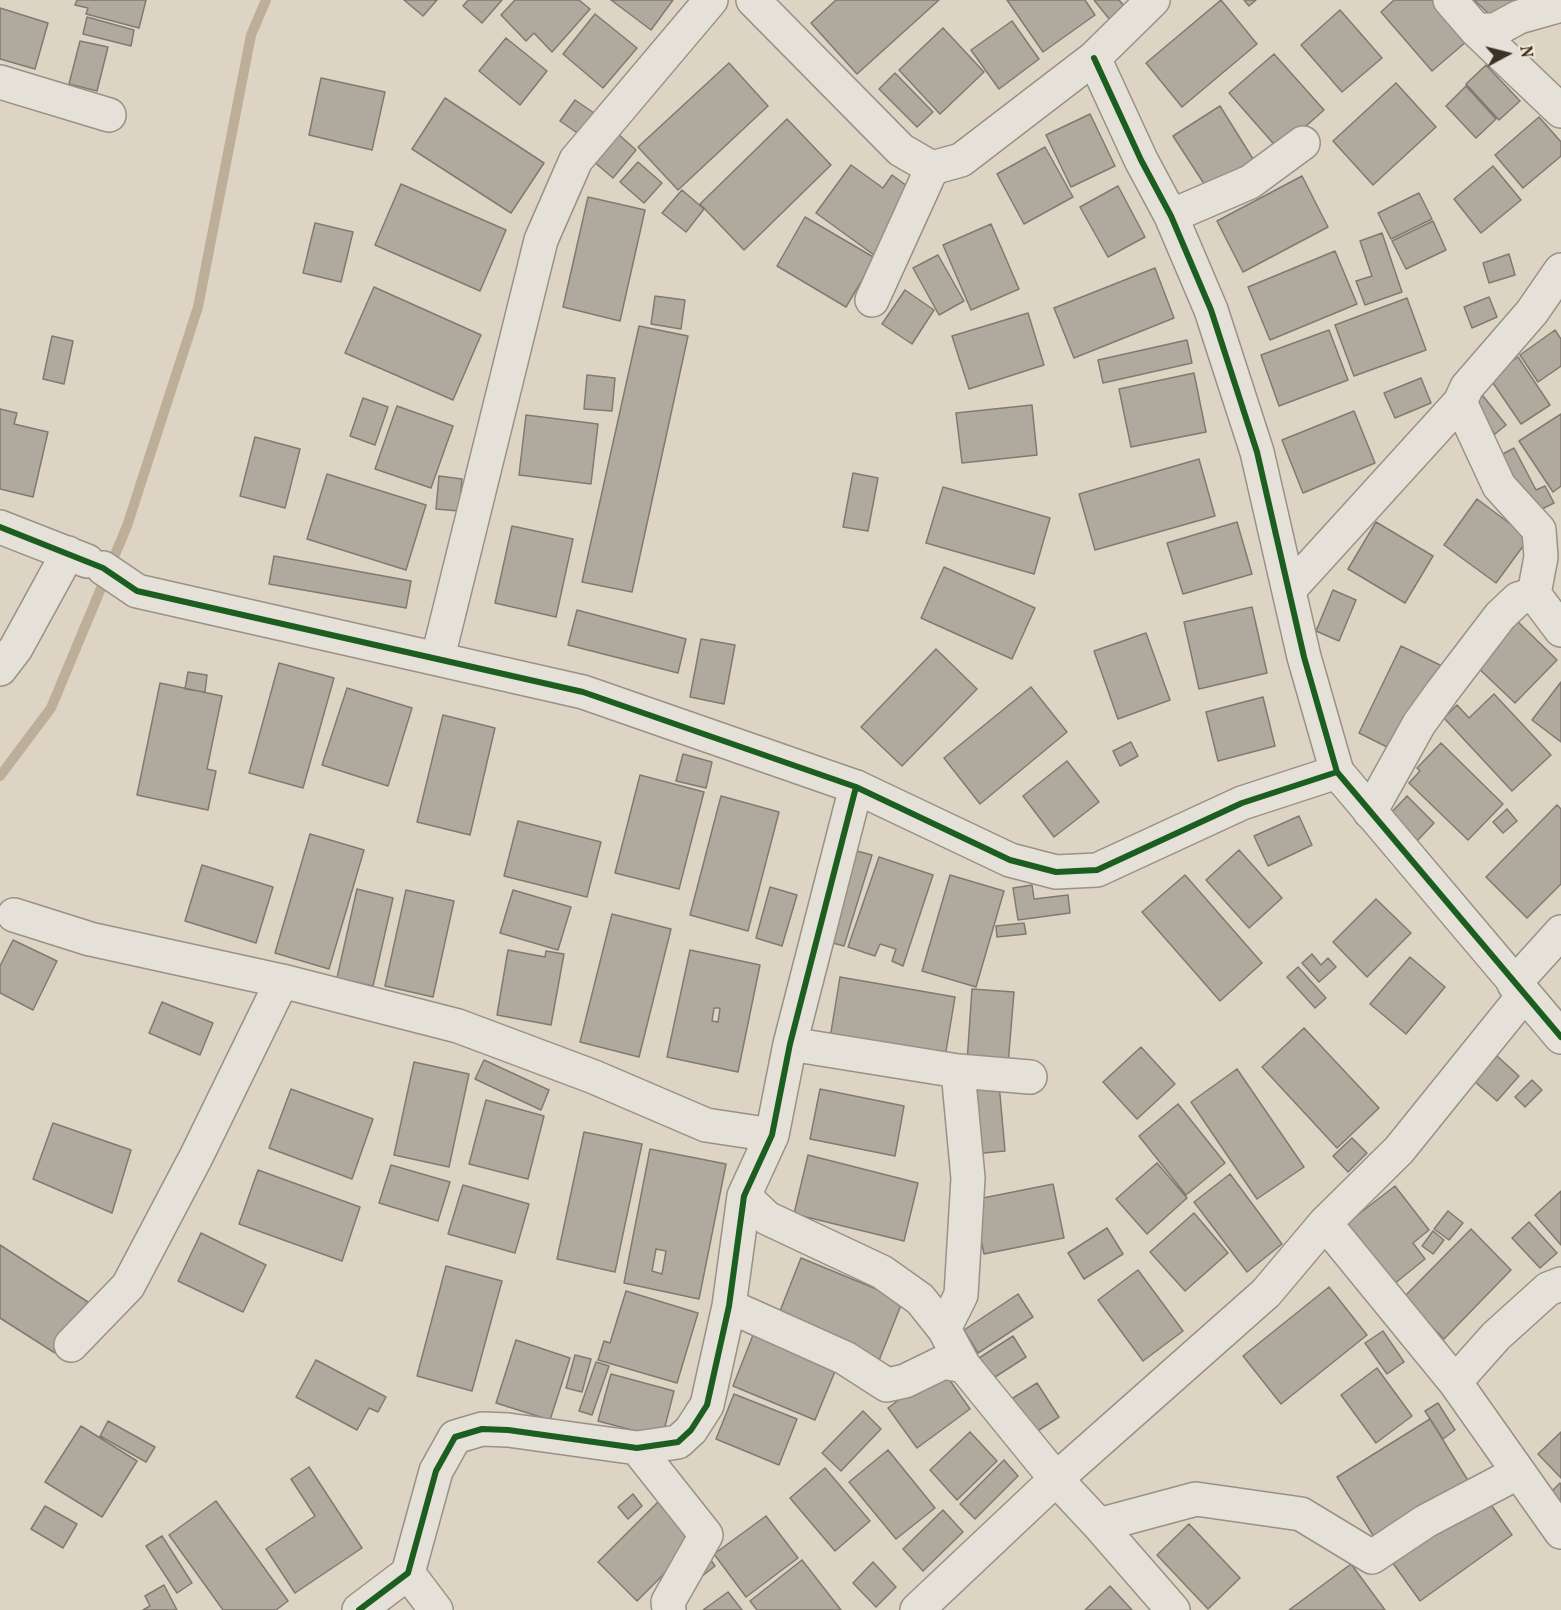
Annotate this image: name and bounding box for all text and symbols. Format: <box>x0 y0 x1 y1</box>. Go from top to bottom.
north arrow <box>1477 24 1537 84</box>
text: N <box>1513 45 1536 59</box>

